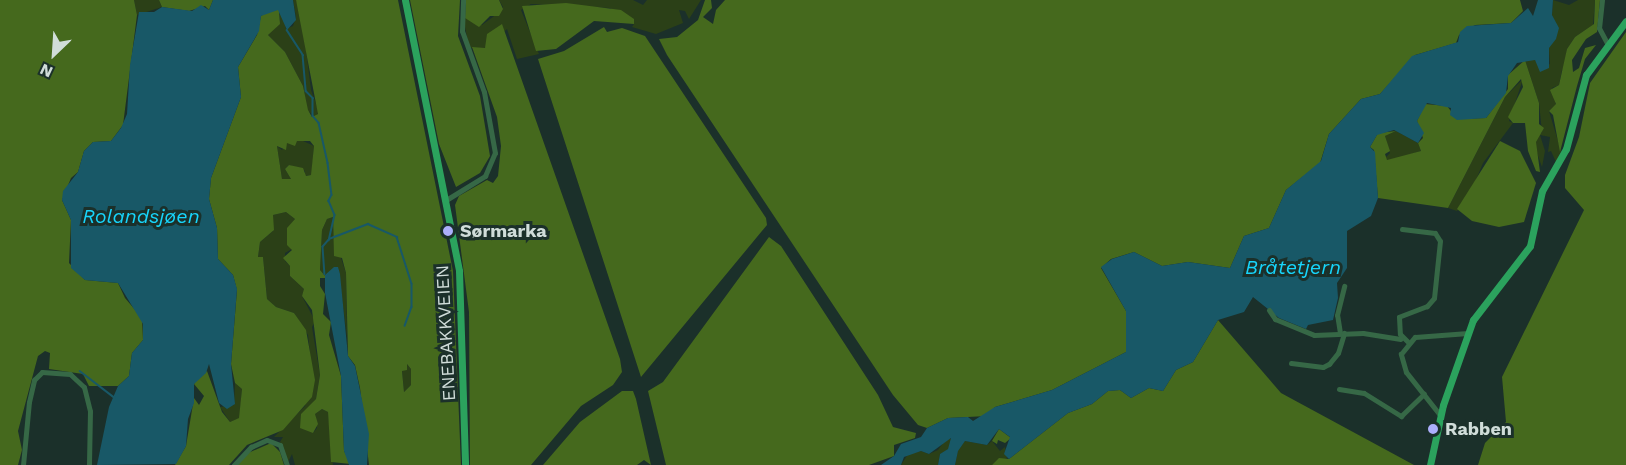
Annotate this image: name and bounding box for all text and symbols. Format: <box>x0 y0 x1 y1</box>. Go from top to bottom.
north arrow <box>24 24 84 84</box>
text: N <box>37 60 56 82</box>
water label: Rolandsjøen <box>82 204 200 228</box>
place label: Sørmarka <box>460 220 547 242</box>
marker: Sørmarka <box>441 224 455 238</box>
water label: Bråtetjern <box>1245 255 1341 279</box>
street label: ENEBAKKVEIEN <box>432 264 460 402</box>
place label: Rabben <box>1445 418 1512 440</box>
marker: Rabben <box>1426 422 1440 436</box>

